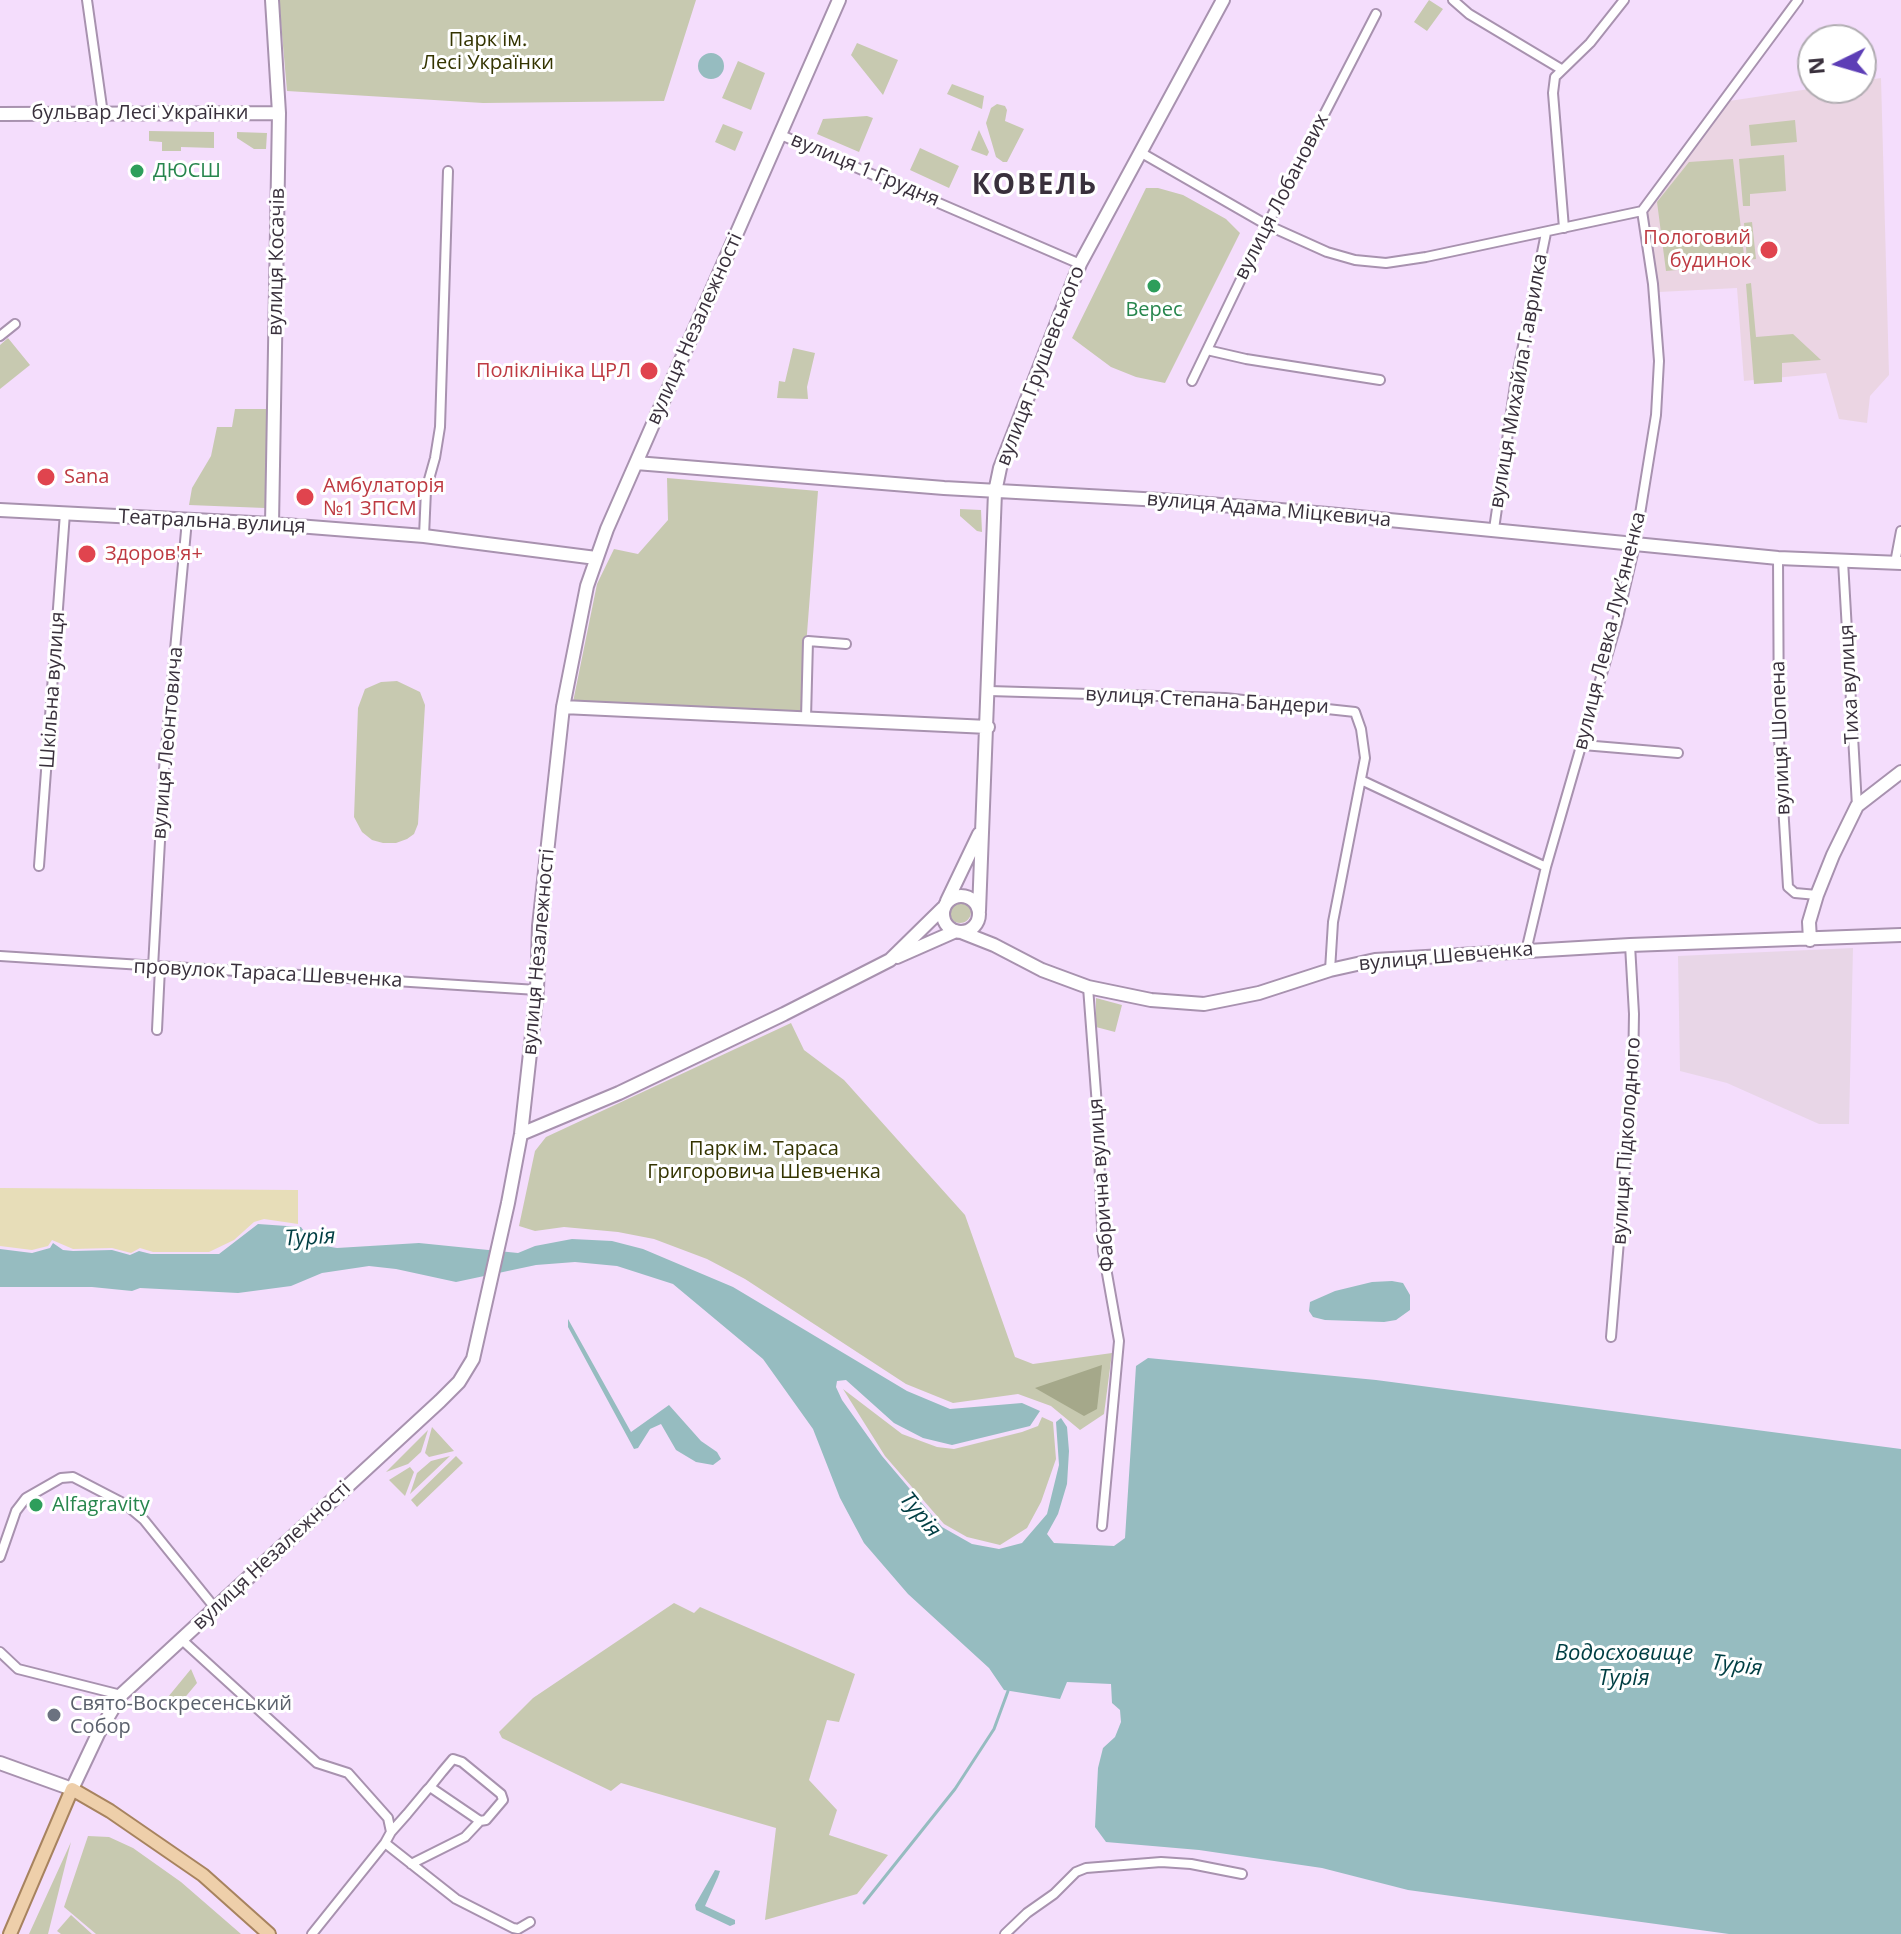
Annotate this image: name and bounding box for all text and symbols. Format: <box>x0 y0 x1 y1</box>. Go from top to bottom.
north arrow <box>1797 24 1877 104</box>
park label: Парк ім. Лесі Українки <box>422 28 554 75</box>
text: N <box>1799 56 1831 76</box>
street label: бульвар Лесі Українки <box>31 101 249 125</box>
street label: вулиця Лобанових <box>1230 110 1334 284</box>
street label: вулиця 1 Грудня <box>787 128 943 212</box>
place label: ДЮСШ <box>153 159 221 183</box>
marker: ДЮСШ <box>128 162 146 180</box>
district label: КОВЕЛЬ <box>972 169 1098 203</box>
street label: вулиця Косачів <box>264 188 290 336</box>
place label: Пологовий будинок <box>1643 226 1751 273</box>
street label: вулиця Незалежності <box>642 229 748 429</box>
marker: Пологовий будинок <box>1758 239 1780 261</box>
street label: вулиця Михайла Гаврилка <box>1485 252 1553 510</box>
street label: вулиця Грушевського <box>992 263 1090 469</box>
marker: Верес <box>1145 277 1163 295</box>
place label: Верес <box>1125 298 1183 322</box>
place label: Поліклініка ЦРЛ <box>476 359 631 383</box>
marker: Поліклініка ЦРЛ <box>638 360 660 382</box>
place label: Sana <box>64 465 109 489</box>
marker: Sana <box>35 466 57 488</box>
place label: Амбулаторія №1 ЗПСМ <box>323 474 445 521</box>
marker: Амбулаторія №1 ЗПСМ <box>294 486 316 508</box>
street label: вулиця Адама Міцкевича <box>1146 487 1392 533</box>
street label: Театральна вулиця <box>118 505 306 539</box>
street label: вулиця Левка Лукʼяненка <box>1569 509 1651 753</box>
place label: Здоров'я+ <box>105 542 203 566</box>
marker: Здоров'я+ <box>76 543 98 565</box>
street label: Шкільна вулиця <box>36 611 70 769</box>
street label: Тиха вулиця <box>1835 624 1865 744</box>
street label: вулиця Леонтовича <box>148 646 188 840</box>
street label: вулиця Шопена <box>1766 660 1796 816</box>
street label: вулиця Степана Бандери <box>1085 683 1329 719</box>
street label: вулиця Незалежності <box>518 848 560 1056</box>
street label: вулиця Шевченка <box>1358 937 1534 977</box>
street label: провулок Тараса Шевченка <box>133 955 403 993</box>
street label: вулиця Підколодного <box>1608 1036 1646 1246</box>
street label: Фабрична вулиця <box>1084 1097 1120 1273</box>
park label: Парк ім. Тараса Григоровича Шевченка <box>647 1137 881 1184</box>
water label: Турія <box>284 1223 336 1253</box>
street label: вулиця Незалежності <box>188 1477 356 1635</box>
water label: Турія <box>894 1487 946 1543</box>
place label: Alfagravity <box>52 1493 150 1517</box>
marker: Alfagravity <box>27 1496 45 1514</box>
water label: Водосховище Турія <box>1555 1641 1693 1692</box>
water label: Турія <box>1710 1650 1764 1682</box>
place label: Свято-Воскресенський Собор <box>70 1692 292 1739</box>
marker: Свято-Воскресенський Собор <box>45 1706 63 1724</box>

